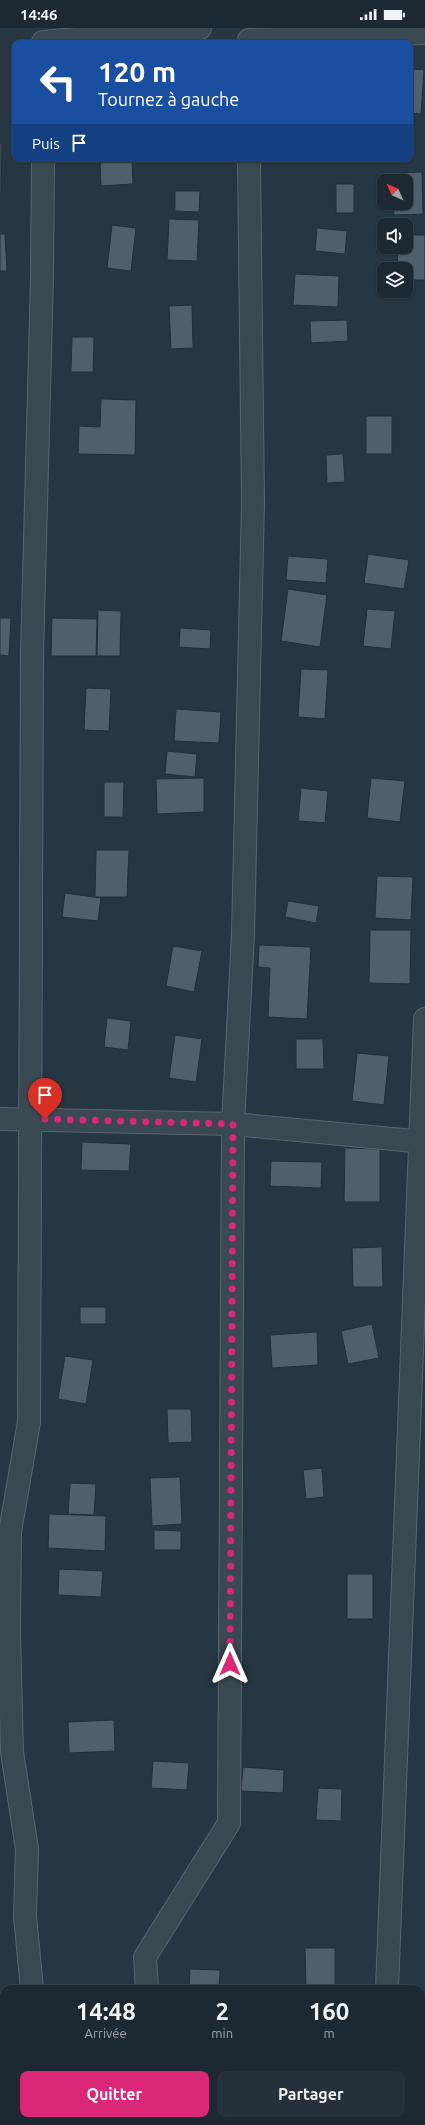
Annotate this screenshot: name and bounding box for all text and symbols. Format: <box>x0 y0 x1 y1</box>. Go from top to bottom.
text: 14:46 <box>20 6 58 23</box>
icon: left <box>32 56 84 108</box>
text: 120 m <box>98 56 176 87</box>
text: Tournez à gauche <box>98 89 239 109</box>
icon: arrive <box>68 132 90 154</box>
text: Puis <box>32 135 60 152</box>
north arrow <box>377 174 413 210</box>
map controls <box>377 174 413 298</box>
button: sound <box>377 218 413 254</box>
button: layers <box>377 262 413 298</box>
pin <box>28 1078 62 1119</box>
icon: arrive <box>34 1084 56 1106</box>
position arrow <box>209 1643 251 1685</box>
text: 14:48 <box>76 1998 136 2025</box>
text: 2 <box>215 1998 229 2025</box>
text: 160 <box>309 1998 349 2025</box>
text: Arrivée <box>85 2026 127 2040</box>
text: min <box>211 2026 233 2040</box>
text: m <box>323 2026 335 2040</box>
button: Quitter <box>20 2071 209 2117</box>
button: Partager <box>217 2071 405 2117</box>

